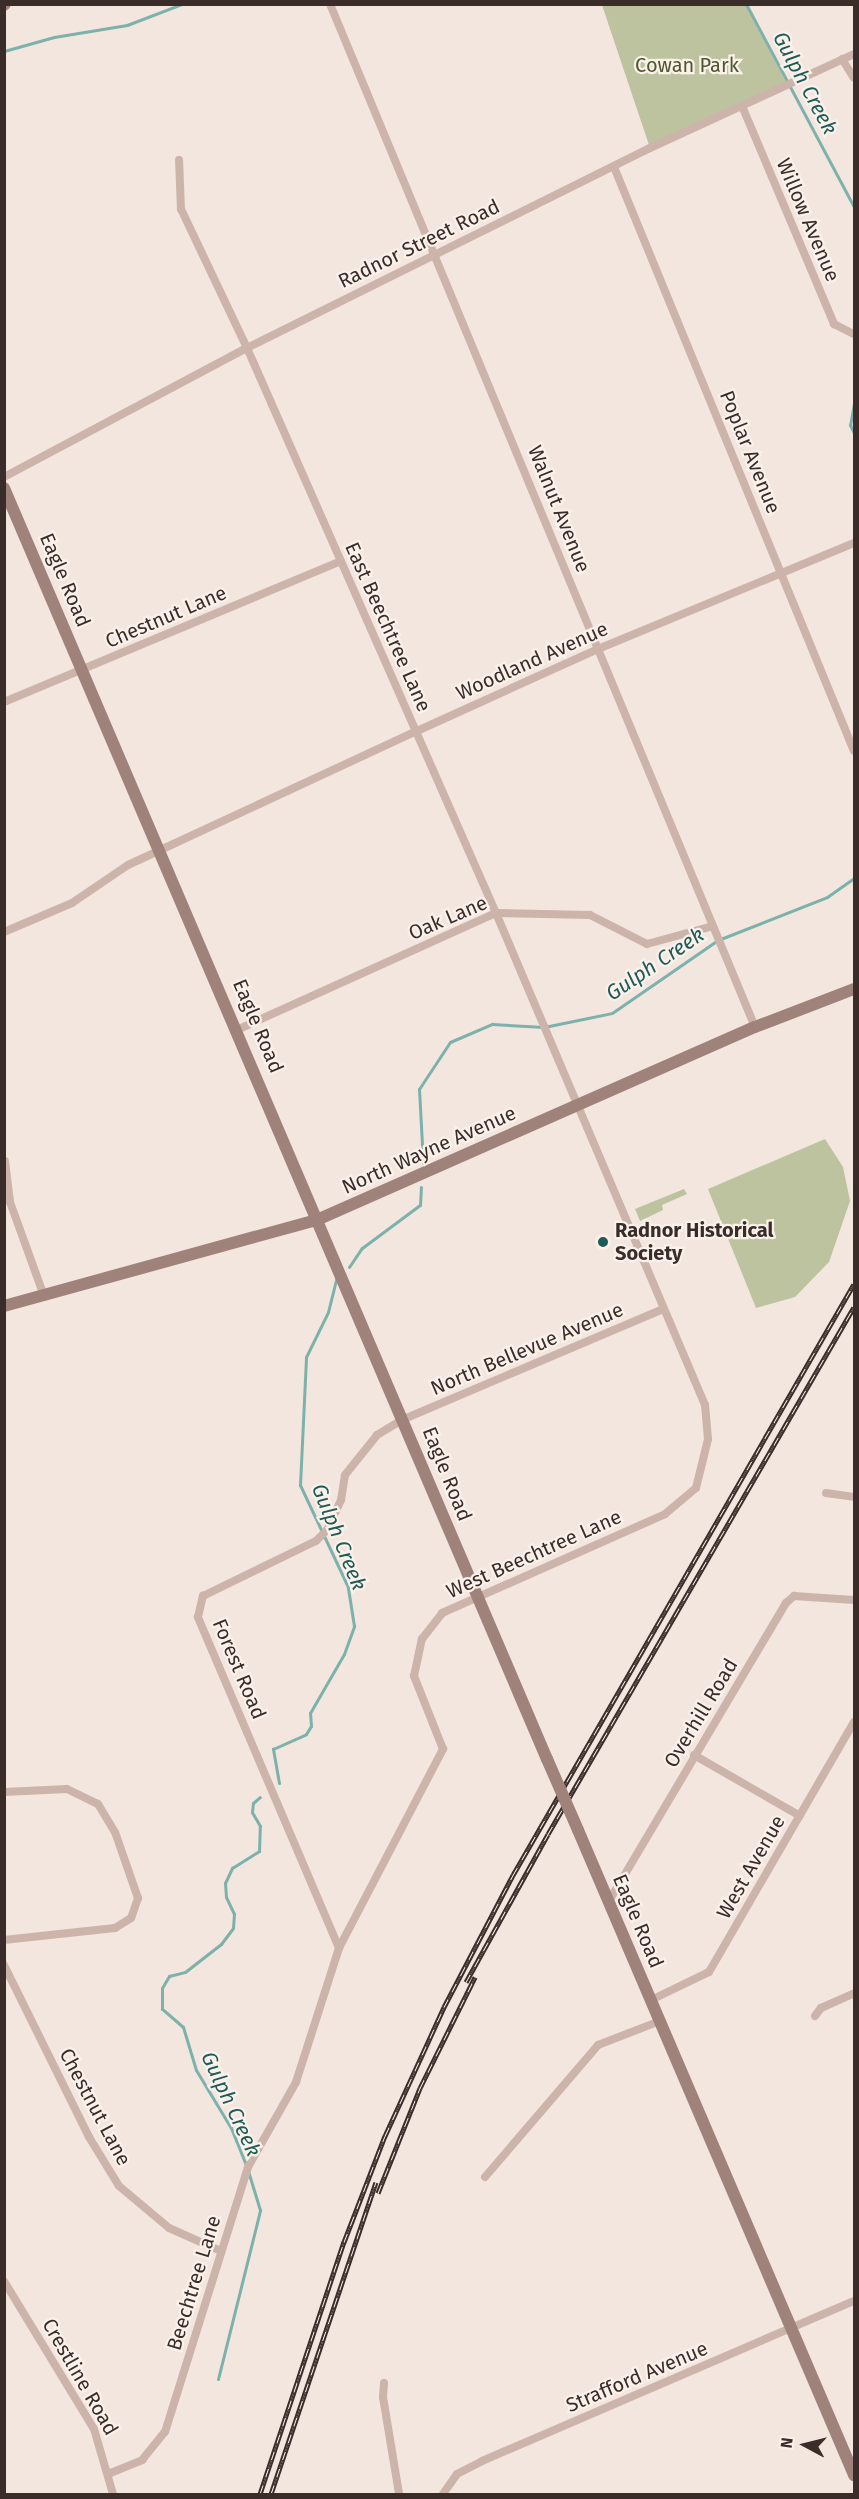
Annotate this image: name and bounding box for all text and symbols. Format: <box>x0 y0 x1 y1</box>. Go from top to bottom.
water label: Gulph Creek <box>767 27 843 139</box>
park label: Cowan Park <box>635 53 739 77</box>
street label: Willow Avenue <box>771 155 845 285</box>
street label: Radnor Street Road <box>334 194 504 294</box>
street label: Poplar Avenue <box>714 387 786 517</box>
street label: Walnut Avenue <box>523 442 595 576</box>
street label: Eagle Road <box>34 529 96 631</box>
street label: East Beechtree Lane <box>340 539 436 715</box>
street label: Chestnut Lane <box>102 581 230 653</box>
street label: Woodland Avenue <box>452 617 612 705</box>
street label: Oak Lane <box>405 891 491 945</box>
water label: Gulph Creek <box>601 922 709 1006</box>
street label: Eagle Road <box>227 975 289 1077</box>
street label: North Wayne Avenue <box>338 1101 520 1199</box>
place label: Radnor Historical Society <box>615 1218 773 1265</box>
marker: Radnor Historical Society <box>596 1235 610 1249</box>
street label: North Bellevue Avenue <box>427 1298 627 1400</box>
street label: Eagle Road <box>417 1423 477 1525</box>
water label: Gulph Creek <box>306 1480 372 1594</box>
street label: West Beechtree Lane <box>443 1505 625 1603</box>
street label: Forest Road <box>207 1615 271 1723</box>
street label: Overhill Road <box>659 1654 743 1772</box>
street label: West Avenue <box>712 1811 790 1923</box>
street label: Eagle Road <box>607 1870 669 1972</box>
street label: Chestnut Lane <box>54 2044 136 2170</box>
water label: Gulph Creek <box>196 2048 266 2160</box>
street label: Beechtree Lane <box>162 2213 226 2353</box>
street label: Crestline Road <box>37 2314 123 2440</box>
street label: Strafford Avenue <box>563 2336 711 2418</box>
north arrow <box>775 2415 835 2475</box>
text: N <box>777 2436 797 2449</box>

